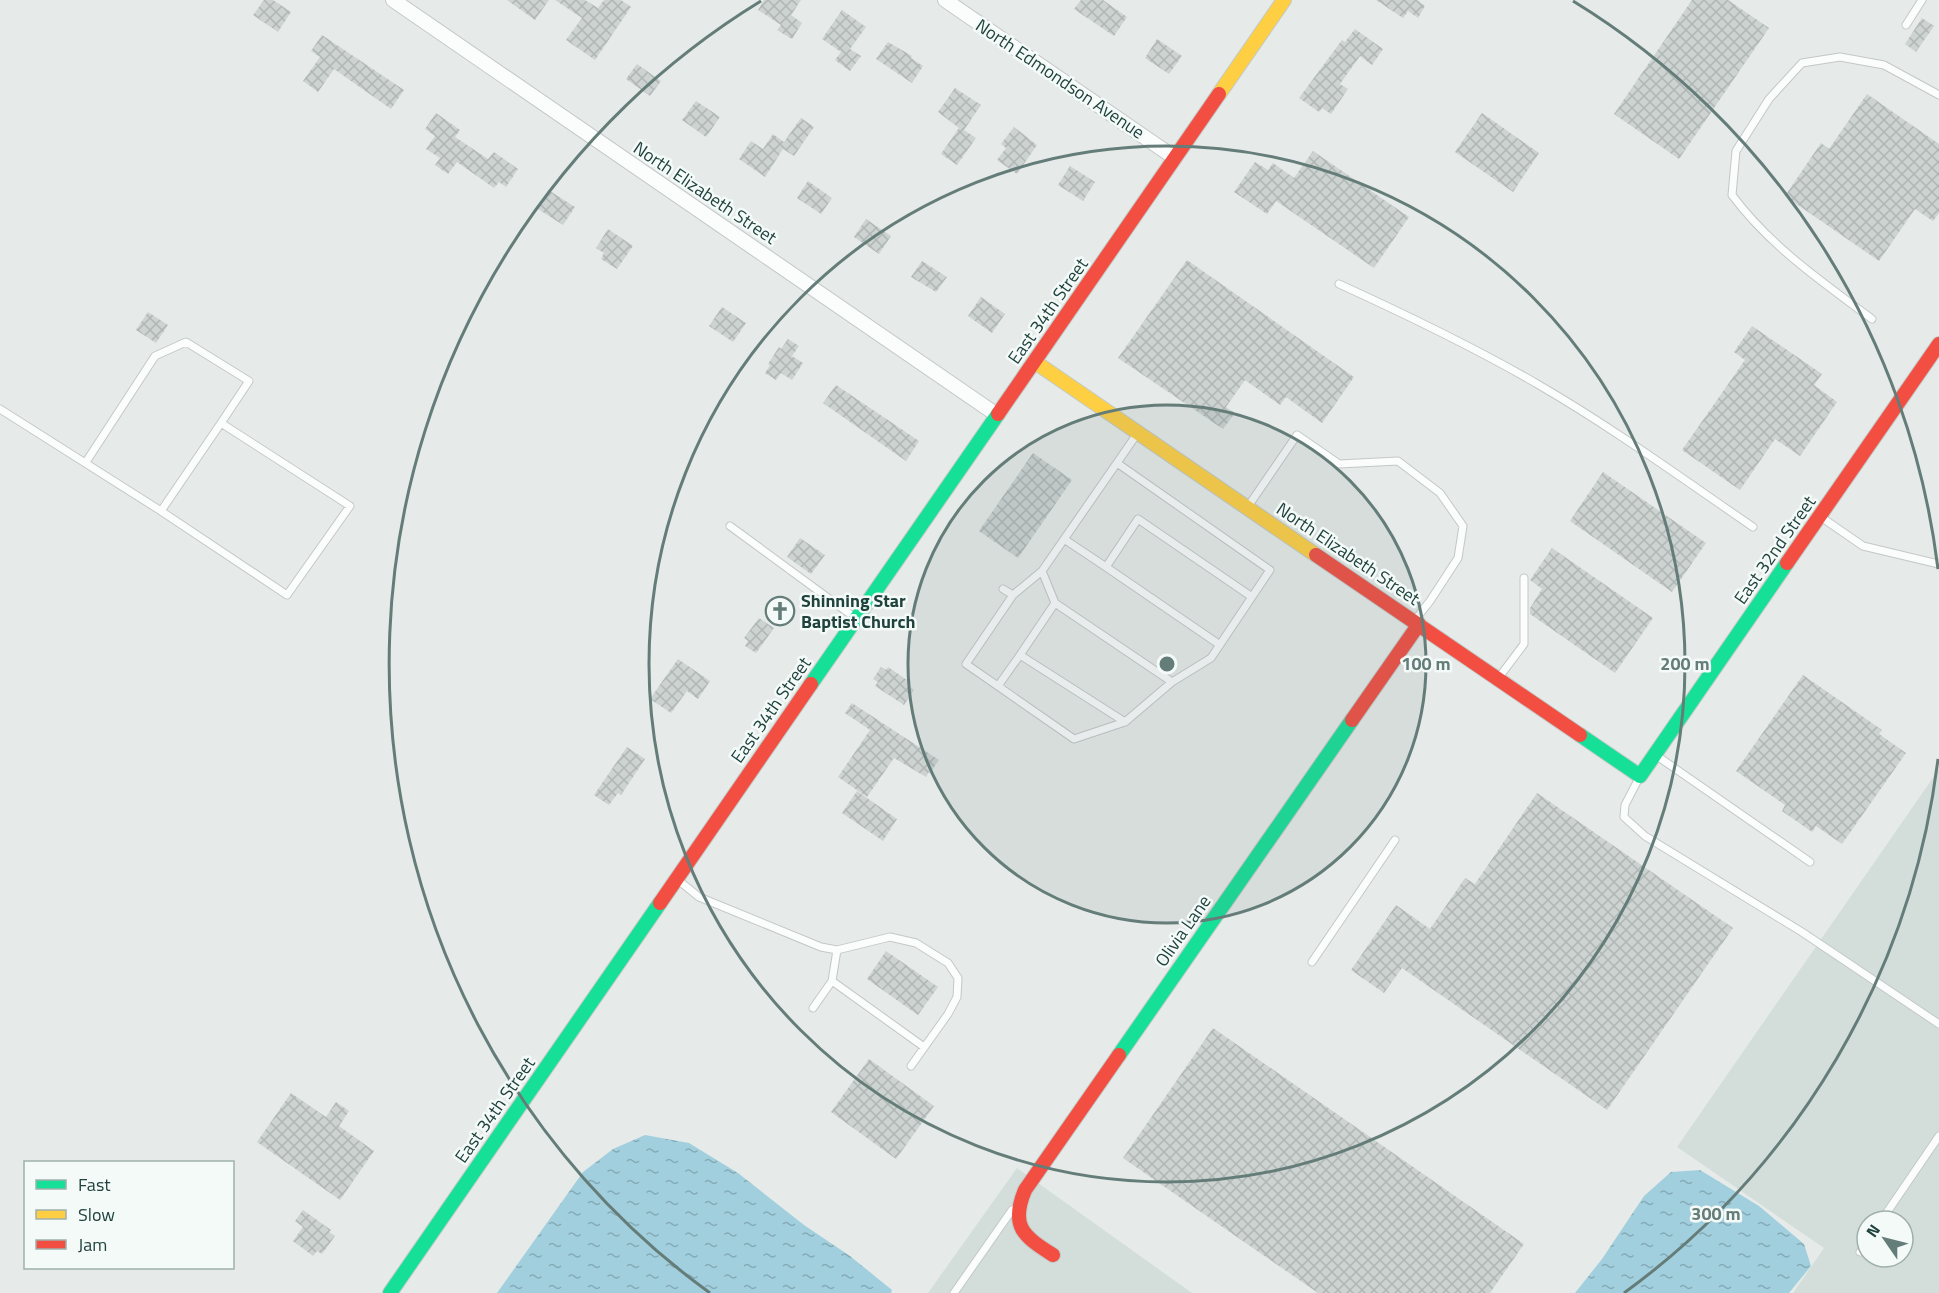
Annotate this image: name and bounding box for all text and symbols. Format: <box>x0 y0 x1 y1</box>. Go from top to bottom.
street label: North Edmondson Avenue <box>970 12 1150 145</box>
street label: North Elizabeth Street <box>628 134 783 251</box>
street label: East 34th Street <box>1001 252 1095 369</box>
street label: East 32nd Street <box>1727 489 1823 610</box>
street label: North Elizabeth Street <box>1271 495 1426 612</box>
place label: Shinning Star Baptist Church <box>801 587 916 635</box>
church icon: Shinning Star Baptist Church <box>764 595 796 627</box>
text: 100 m <box>1401 650 1451 677</box>
text: 200 m <box>1660 650 1710 677</box>
street label: East 34th Street <box>724 651 818 768</box>
centre of rings <box>1157 654 1177 674</box>
street label: Olivia Lane <box>1148 889 1217 972</box>
street label: East 34th Street <box>448 1051 542 1168</box>
legend <box>24 1161 234 1269</box>
text: Fast <box>78 1171 111 1198</box>
text: 300 m <box>1691 1200 1741 1227</box>
text: Slow <box>78 1201 115 1228</box>
north arrow <box>1855 1209 1915 1269</box>
text: N <box>1860 1219 1886 1242</box>
text: Jam <box>78 1231 107 1258</box>

